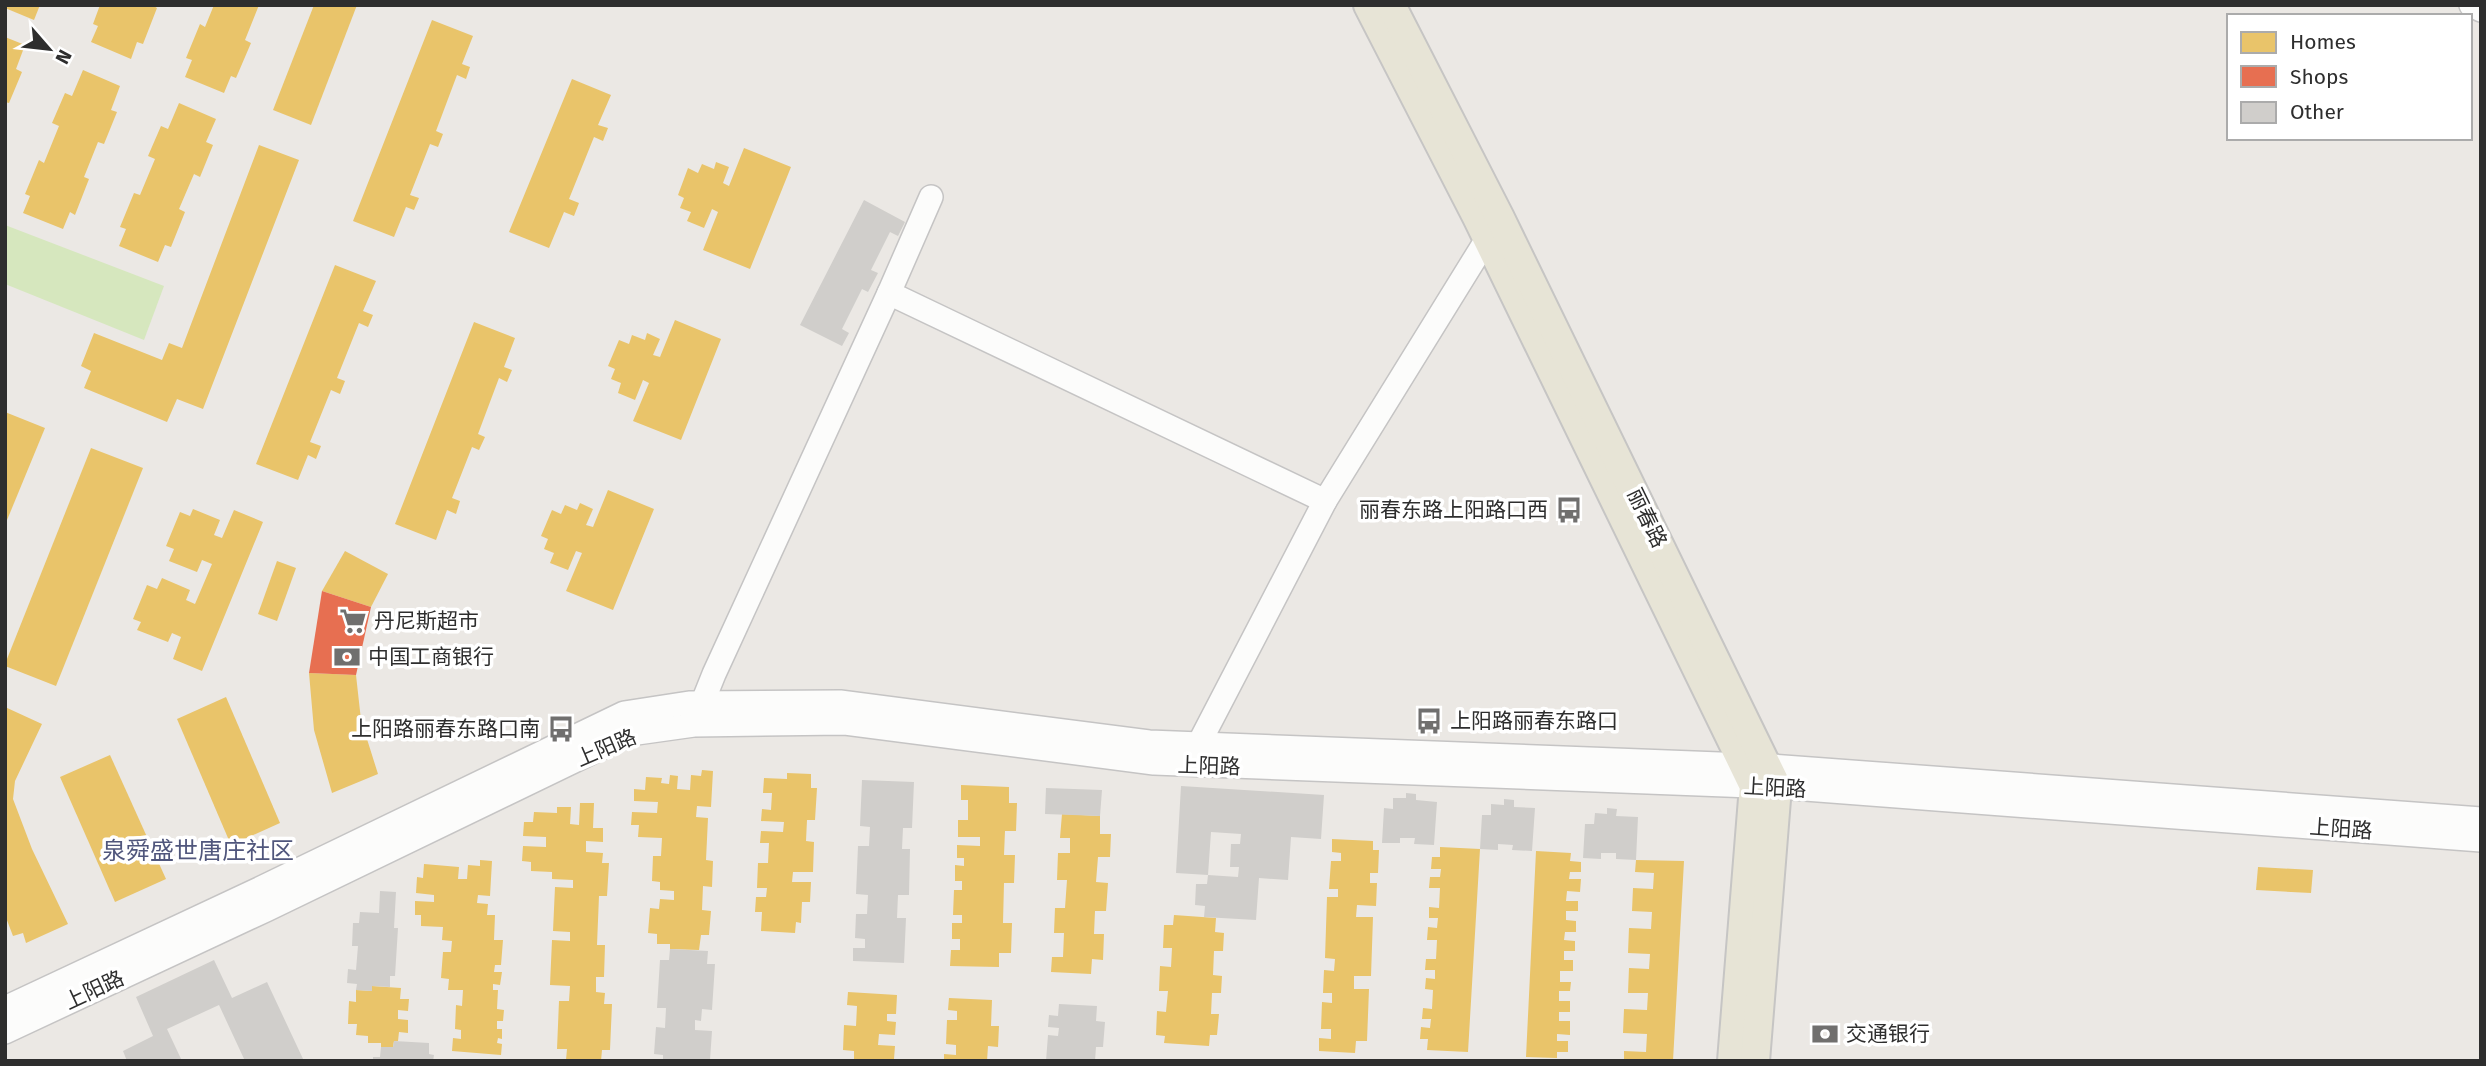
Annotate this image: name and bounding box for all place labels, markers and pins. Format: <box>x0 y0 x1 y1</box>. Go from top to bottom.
bus stop icon: 丽春东路上阳路口西 <box>1554 495 1584 525</box>
place label: 丽春东路上阳路口西 <box>1359 497 1548 523</box>
supermarket icon: 丹尼斯超市 <box>338 606 368 636</box>
place label: 丹尼斯超市 <box>374 608 479 634</box>
bank icon: 中国工商银行 <box>332 642 362 672</box>
place label: 中国工商银行 <box>368 644 494 670</box>
bus stop icon: 上阳路丽春东路口 <box>1414 706 1444 736</box>
place label: 上阳路丽春东路口 <box>1450 708 1618 734</box>
bus stop icon: 上阳路丽春东路口南 <box>546 714 576 744</box>
place label: 上阳路丽春东路口南 <box>351 716 540 742</box>
bank icon: 交通银行 <box>1810 1019 1840 1049</box>
place label: 交通银行 <box>1846 1021 1930 1047</box>

